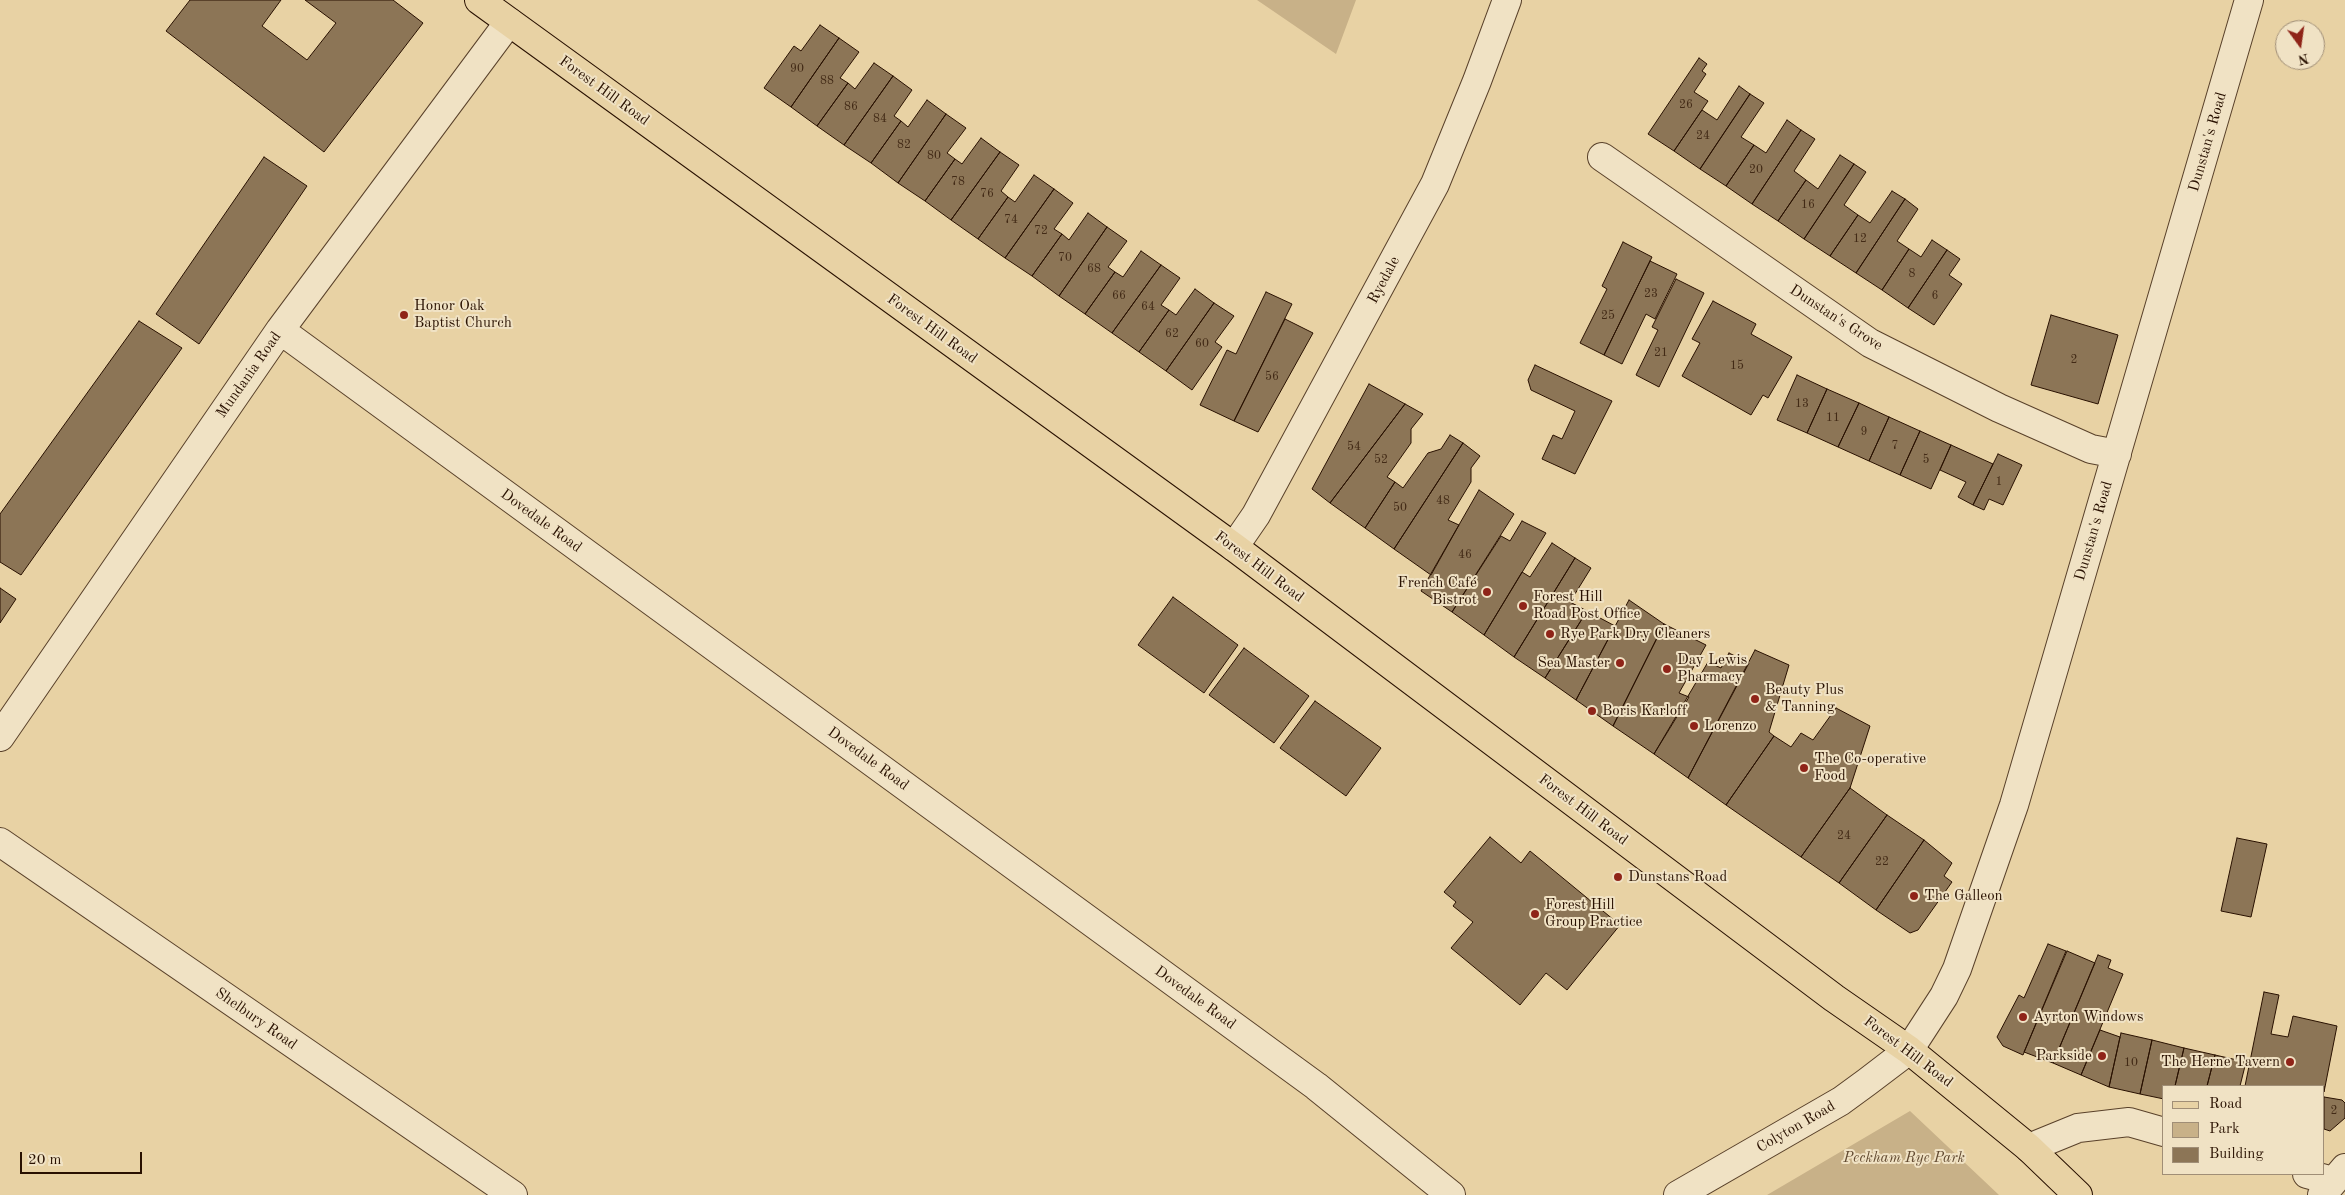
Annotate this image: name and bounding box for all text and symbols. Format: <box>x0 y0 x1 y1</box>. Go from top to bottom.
north arrow <box>2275 20 2325 70</box>
text: N <box>2297 50 2310 67</box>
street label: Forest Hill Road <box>555 52 653 130</box>
house number: 90 <box>790 62 804 76</box>
house number: 88 <box>820 74 834 88</box>
street label: Dunstan's Road <box>2185 90 2231 194</box>
house number: 26 <box>1679 98 1693 112</box>
house number: 86 <box>844 100 858 114</box>
house number: 84 <box>873 112 887 126</box>
house number: 24 <box>1696 129 1710 143</box>
house number: 82 <box>897 138 911 152</box>
house number: 80 <box>927 149 941 163</box>
house number: 20 <box>1749 163 1763 177</box>
house number: 78 <box>951 175 965 189</box>
house number: 76 <box>980 187 994 201</box>
house number: 16 <box>1801 198 1815 212</box>
house number: 74 <box>1004 213 1018 227</box>
house number: 72 <box>1034 224 1048 238</box>
house number: 12 <box>1853 232 1867 246</box>
house number: 70 <box>1058 251 1072 265</box>
street label: Ryedale <box>1364 253 1404 307</box>
house number: 68 <box>1087 262 1101 276</box>
house number: 8 <box>1909 267 1915 281</box>
street label: Dunstan's Grove <box>1786 281 1886 355</box>
house number: 23 <box>1644 287 1658 301</box>
house number: 66 <box>1112 289 1126 303</box>
house number: 6 <box>1932 289 1938 303</box>
street label: Forest Hill Road <box>883 290 981 368</box>
place label: Honor Oak Baptist Church <box>414 297 512 332</box>
house number: 64 <box>1141 300 1155 314</box>
marker: Honor Oak Baptist Church <box>398 309 410 321</box>
house number: 25 <box>1601 309 1615 323</box>
house number: 62 <box>1165 327 1179 341</box>
street label: Mundania Road <box>213 328 285 422</box>
house number: 60 <box>1195 337 1209 351</box>
house number: 21 <box>1654 346 1668 360</box>
house number: 2 <box>2071 353 2077 367</box>
house number: 15 <box>1730 359 1744 373</box>
house number: 56 <box>1265 370 1279 384</box>
house number: 13 <box>1795 397 1809 411</box>
house number: 11 <box>1826 411 1840 425</box>
house number: 9 <box>1861 425 1867 439</box>
house number: 7 <box>1892 439 1898 453</box>
house number: 54 <box>1347 440 1361 454</box>
house number: 52 <box>1374 453 1388 467</box>
house number: 5 <box>1923 453 1929 467</box>
house number: 1 <box>1996 475 2002 489</box>
street label: Dunstan's Road <box>2071 479 2117 583</box>
street label: Dovedale Road <box>497 485 585 557</box>
house number: 48 <box>1436 494 1450 508</box>
house number: 50 <box>1393 501 1407 515</box>
street label: Forest Hill Road <box>1211 528 1307 606</box>
house number: 46 <box>1458 548 1472 562</box>
place label: French Café Bistrot <box>1398 574 1477 609</box>
marker: French Café Bistrot <box>1481 586 1493 598</box>
place label: Forest Hill Road Post Office <box>1533 588 1640 623</box>
marker: Forest Hill Road Post Office <box>1517 600 1529 612</box>
place label: Rye Park Dry Cleaners <box>1560 625 1710 643</box>
marker: Rye Park Dry Cleaners <box>1544 628 1556 640</box>
place label: Day Lewis Pharmacy <box>1677 651 1747 686</box>
place label: Sea Master <box>1537 654 1610 672</box>
marker: Sea Master <box>1614 657 1626 669</box>
marker: Day Lewis Pharmacy <box>1661 663 1673 675</box>
place label: Beauty Plus & Tanning <box>1765 681 1844 716</box>
marker: Beauty Plus & Tanning <box>1749 693 1761 705</box>
place label: Boris Karloff <box>1602 702 1687 720</box>
marker: Boris Karloff <box>1586 705 1598 717</box>
place label: Lorenzo <box>1704 717 1757 735</box>
marker: Lorenzo <box>1688 720 1700 732</box>
street label: Dovedale Road <box>824 723 912 795</box>
place label: The Co-operative Food <box>1814 750 1926 785</box>
marker: The Co-operative Food <box>1798 762 1810 774</box>
street label: Forest Hill Road <box>1535 771 1631 849</box>
house number: 24 <box>1837 829 1851 843</box>
house number: 22 <box>1875 855 1889 869</box>
place label: Dunstans Road <box>1628 868 1727 886</box>
marker: Dunstans Road <box>1612 871 1624 883</box>
place label: The Galleon <box>1924 887 2003 905</box>
marker: The Galleon <box>1908 890 1920 902</box>
place label: Forest Hill Group Practice <box>1545 896 1642 931</box>
marker: Forest Hill Group Practice <box>1529 908 1541 920</box>
street label: Dovedale Road <box>1151 962 1239 1034</box>
street label: Shelbury Road <box>212 984 300 1054</box>
place label: Ayrton Windows <box>2033 1008 2144 1026</box>
marker: Ayrton Windows <box>2017 1011 2029 1023</box>
street label: Forest Hill Road <box>1860 1013 1956 1091</box>
place label: Parkside <box>2036 1047 2092 1065</box>
marker: Parkside <box>2096 1050 2108 1062</box>
place label: The Herne Tavern <box>2161 1053 2280 1071</box>
house number: 10 <box>2124 1056 2138 1070</box>
marker: The Herne Tavern <box>2284 1056 2296 1068</box>
legend <box>2162 1085 2325 1175</box>
street label: Colyton Road <box>1753 1097 1839 1157</box>
text: Road <box>2209 1097 2242 1112</box>
house number: 2 <box>2331 1104 2337 1118</box>
text: Park <box>2209 1122 2240 1137</box>
scale bar <box>22 1142 145 1174</box>
text: Building <box>2209 1147 2264 1162</box>
park label: Peckham Rye Park <box>1843 1149 1965 1167</box>
text: 20 m <box>28 1153 62 1168</box>

